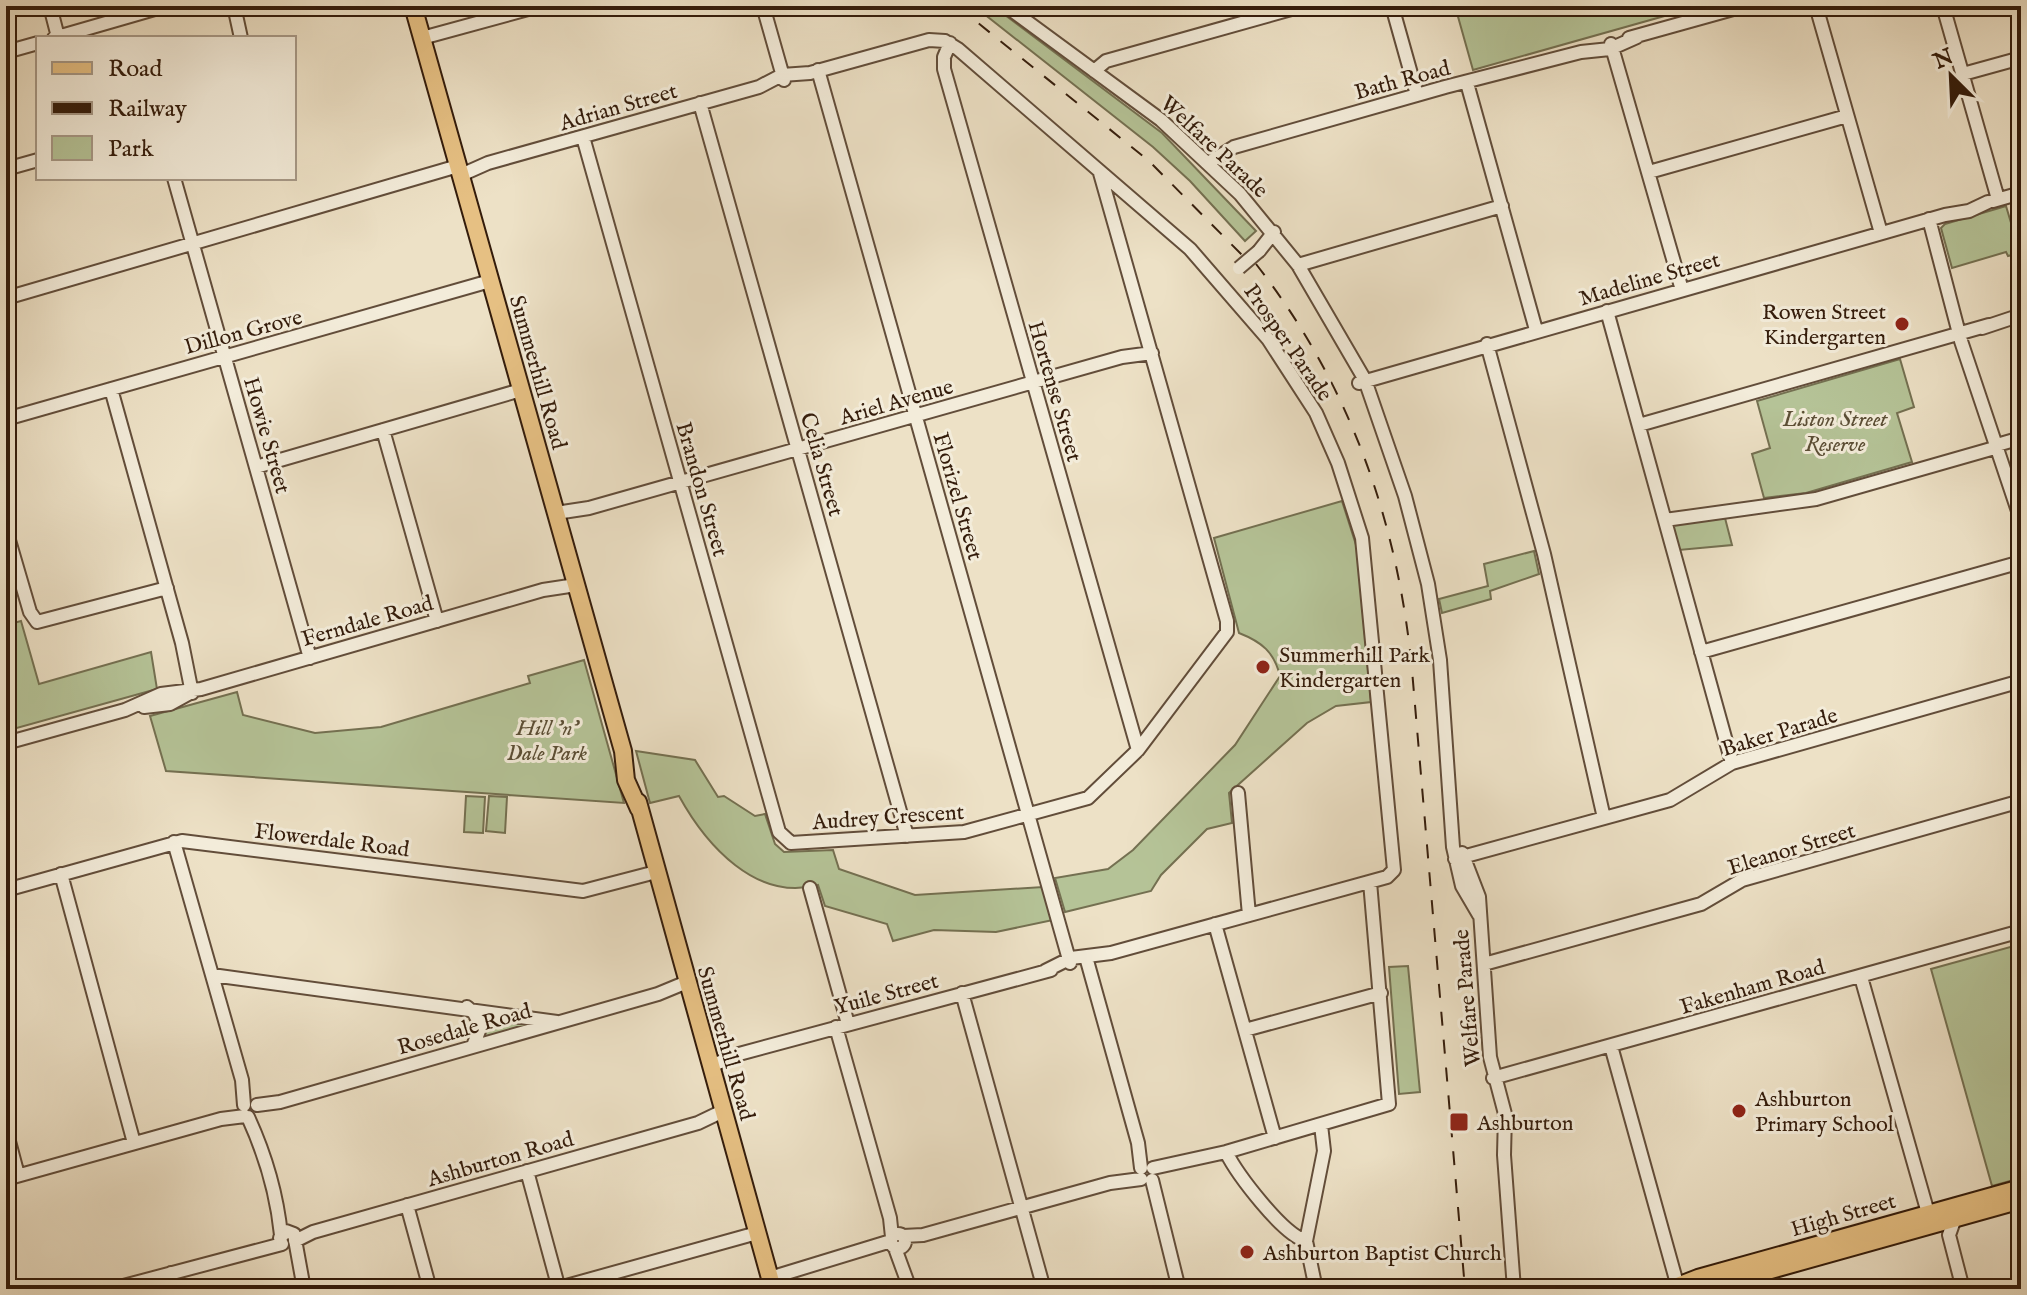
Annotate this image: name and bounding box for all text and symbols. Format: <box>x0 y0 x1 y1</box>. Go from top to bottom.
legend <box>36 36 296 180</box>
north arrow <box>1911 36 1991 116</box>
text: N <box>1928 43 1958 77</box>
text: Road <box>108 54 162 85</box>
street label: Bath Road <box>1352 55 1454 107</box>
street label: Adrian Street <box>555 78 681 138</box>
street label: Welfare Parade <box>1154 90 1274 205</box>
text: Railway <box>108 94 187 125</box>
text: Park <box>108 134 154 165</box>
street label: Madeline Street <box>1576 246 1724 313</box>
street label: Prosper Parade <box>1237 279 1338 407</box>
street label: Summerhill Road <box>502 292 573 453</box>
place label: Rowen Street Kindergarten <box>1762 299 1886 352</box>
street label: Dillon Grove <box>182 304 305 362</box>
marker: Rowen Street Kindergarten <box>1893 315 1911 333</box>
street label: Hortense Street <box>1021 318 1088 466</box>
street label: Ariel Avenue <box>836 373 957 433</box>
street label: Howie Street <box>236 374 296 497</box>
park label: Liston Street Reserve <box>1782 406 1888 459</box>
street label: Celia Street <box>793 409 849 520</box>
street label: Brandon Street <box>669 419 734 560</box>
street label: Florizel Street <box>926 430 989 564</box>
street label: Ferndale Road <box>299 590 437 654</box>
place label: Summerhill Park Kindergarten <box>1279 642 1430 695</box>
marker: Summerhill Park Kindergarten <box>1254 658 1272 676</box>
street label: Baker Parade <box>1718 702 1841 764</box>
park label: Hill 'n' Dale Park <box>507 715 587 768</box>
street label: Audrey Crescent <box>810 799 965 837</box>
street label: Eleanor Street <box>1724 817 1859 883</box>
street label: Flowerdale Road <box>253 818 411 864</box>
street label: Welfare Parade <box>1448 928 1488 1068</box>
street label: Fakenham Road <box>1677 954 1828 1022</box>
street label: Summerhill Road <box>690 963 761 1124</box>
street label: Yuile Street <box>831 967 942 1022</box>
street label: Rosedale Road <box>394 997 535 1062</box>
place label: Ashburton Primary School <box>1754 1086 1894 1139</box>
marker: Ashburton Primary School <box>1730 1102 1748 1120</box>
place label: Ashburton <box>1476 1110 1574 1138</box>
marker: Ashburton <box>1448 1111 1470 1133</box>
street label: Ashburton Road <box>423 1126 577 1194</box>
street label: High Street <box>1788 1187 1900 1244</box>
place label: Ashburton Baptist Church <box>1262 1240 1502 1268</box>
marker: Ashburton Baptist Church <box>1238 1243 1256 1261</box>

